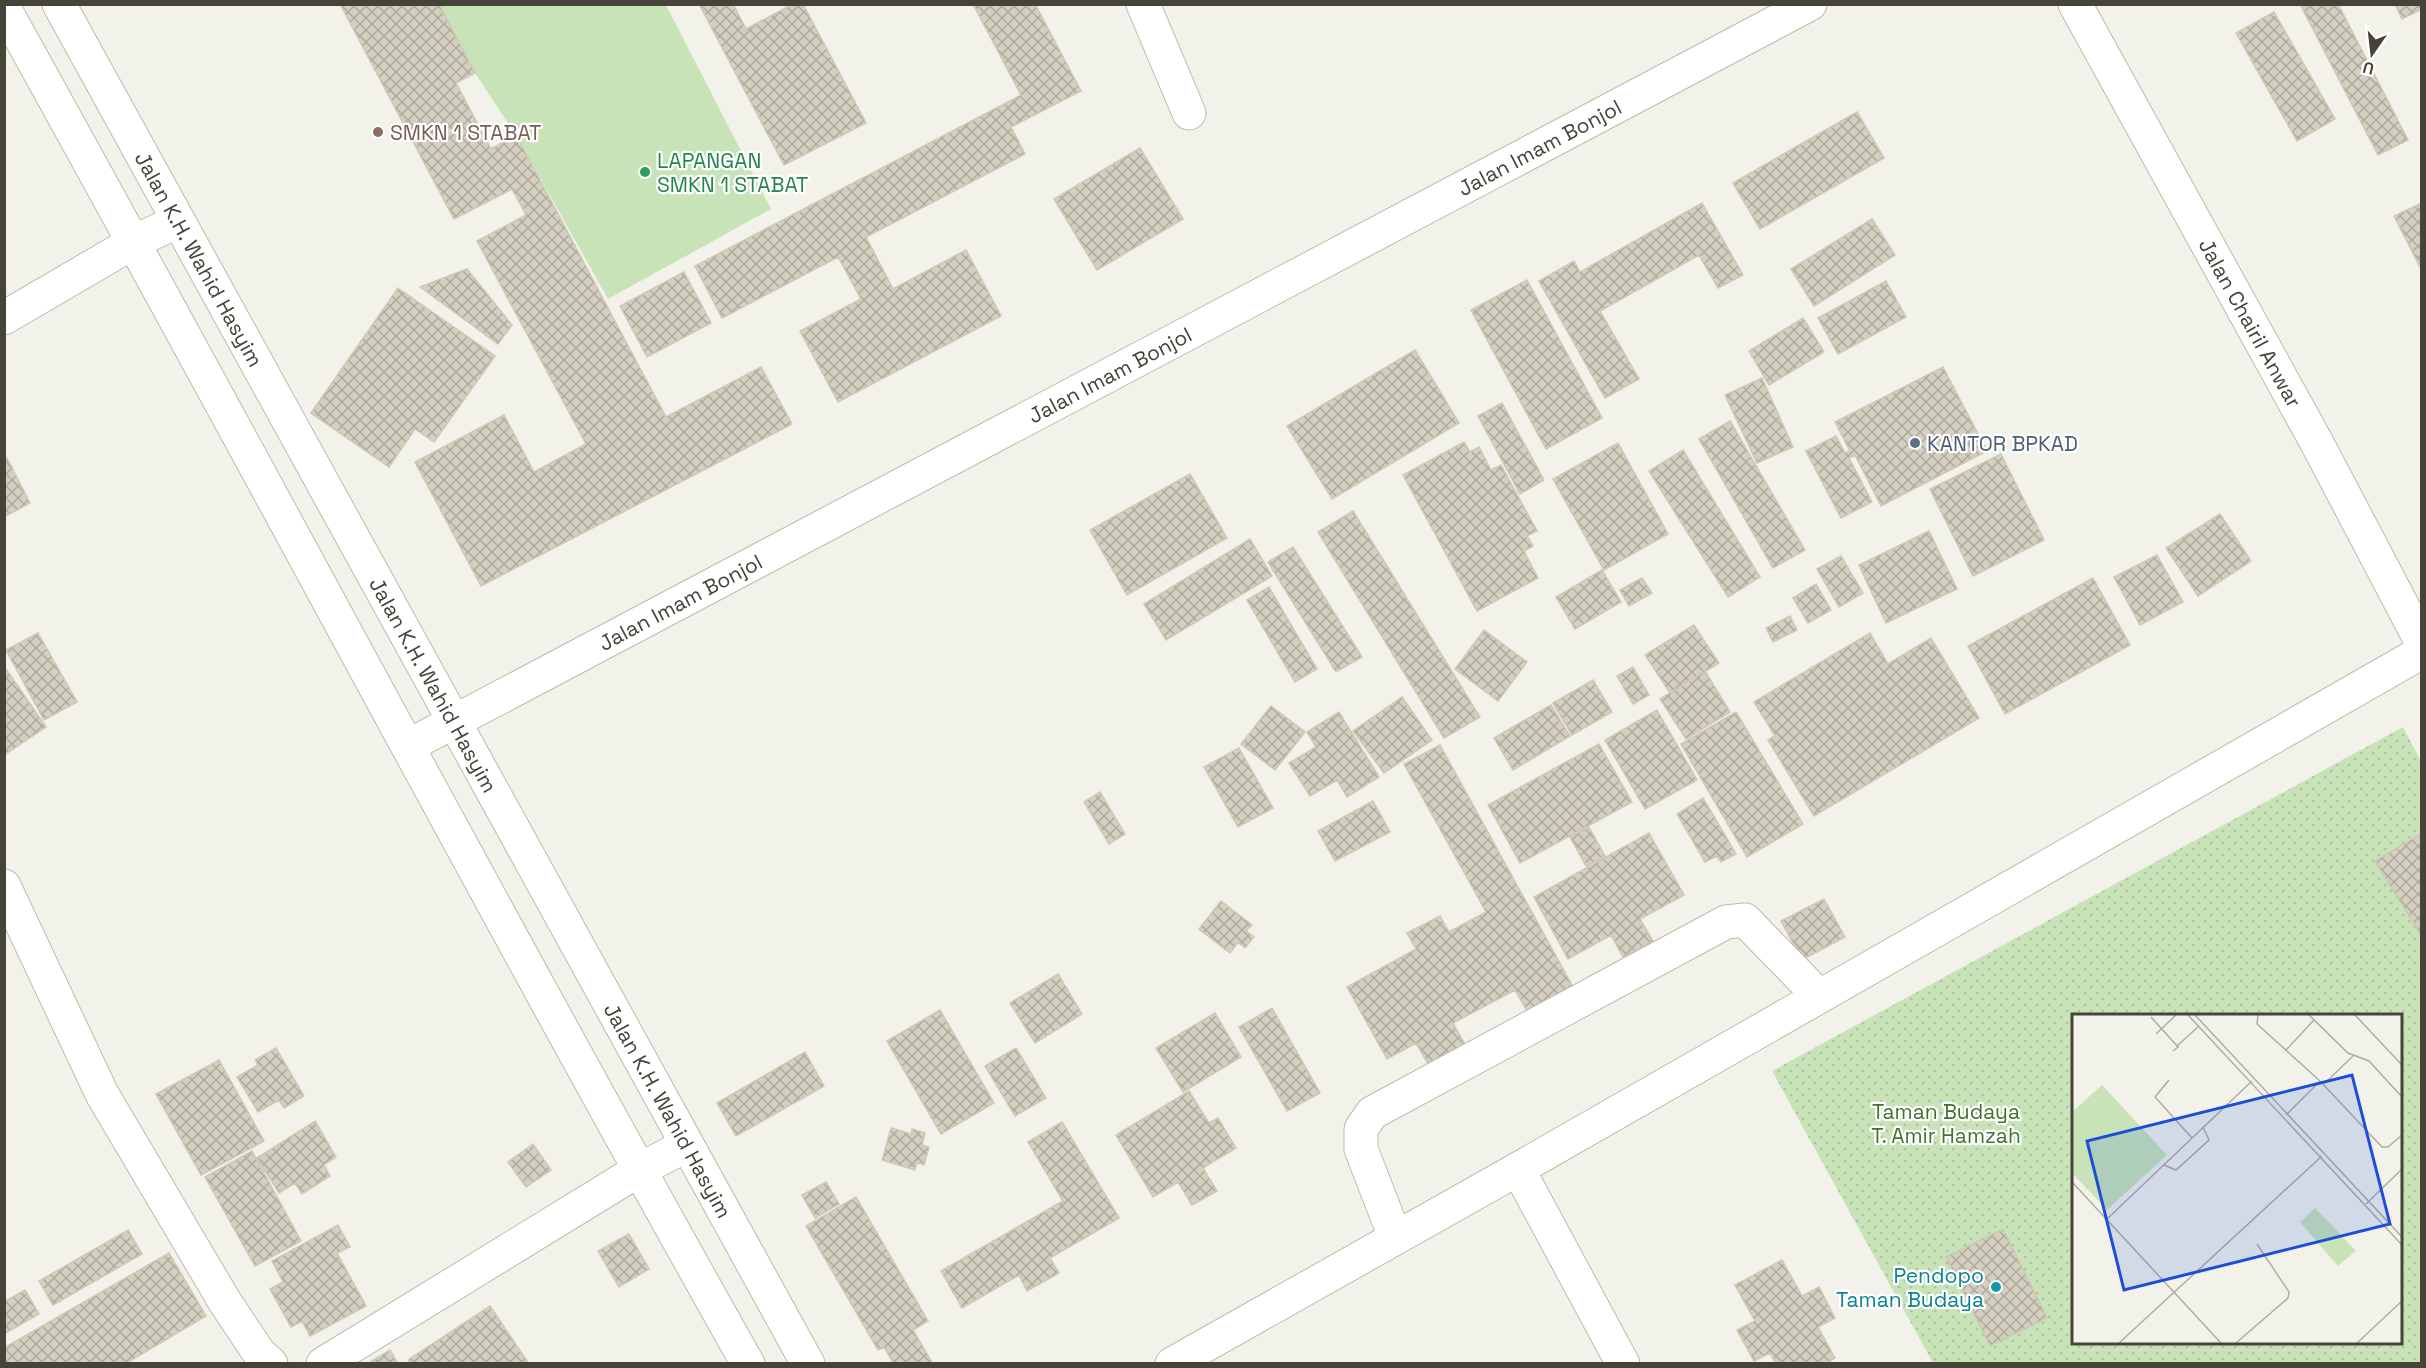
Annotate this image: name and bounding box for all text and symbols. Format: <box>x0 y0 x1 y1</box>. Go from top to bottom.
north arrow <box>2342 24 2402 84</box>
text: U <box>2361 57 2376 80</box>
street label: Jalan Imam Bonjol <box>1453 93 1626 202</box>
place label: SMKN 1 STABAT <box>390 119 541 146</box>
marker: SMKN 1 STABAT <box>371 125 385 139</box>
street label: Jalan K.H. Wahid Hasyim <box>129 147 269 371</box>
place label: LAPANGAN SMKN 1 STABAT <box>657 147 808 198</box>
marker: LAPANGAN SMKN 1 STABAT <box>638 165 652 179</box>
street label: Jalan Chairil Anwar <box>2193 233 2308 412</box>
street label: Jalan Imam Bonjol <box>1023 320 1196 429</box>
place label: KANTOR BPKAD <box>1927 430 2078 457</box>
marker: KANTOR BPKAD <box>1908 436 1922 450</box>
street label: Jalan Imam Bonjol <box>594 548 767 656</box>
street label: Jalan K.H. Wahid Hasyim <box>364 572 504 797</box>
street label: Jalan K.H. Wahid Hasyim <box>598 998 738 1223</box>
inset map <box>2072 1014 2402 1344</box>
park label: Taman Budaya T. Amir Hamzah <box>1871 1098 2021 1149</box>
place label: Pendopo Taman Budaya <box>1836 1262 1984 1313</box>
marker: Pendopo Taman Budaya <box>1989 1280 2003 1294</box>

